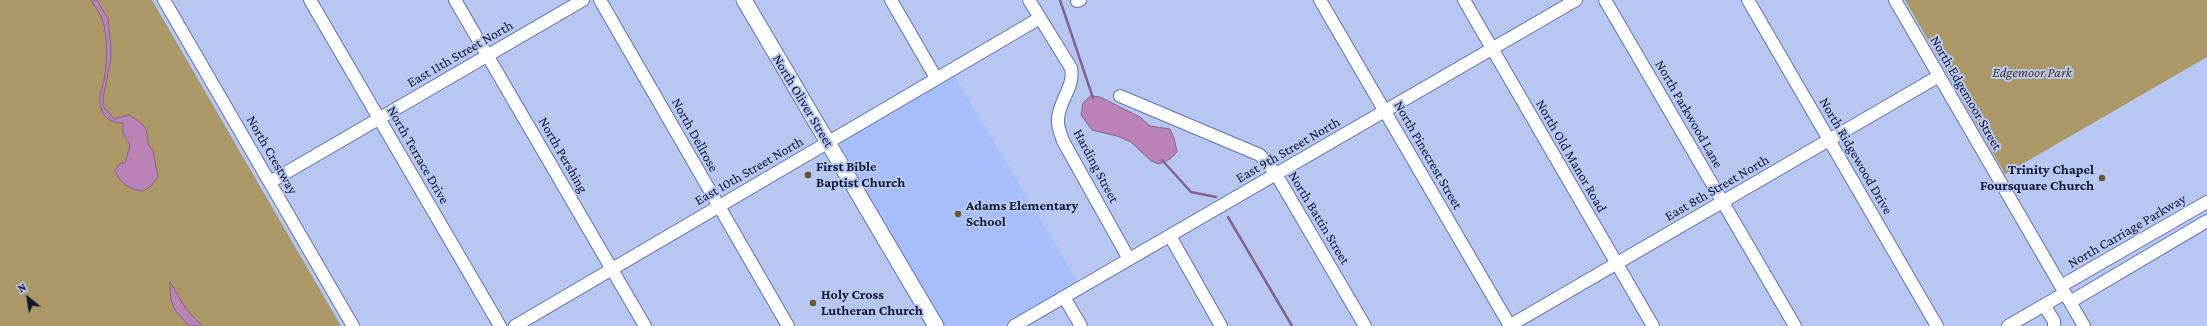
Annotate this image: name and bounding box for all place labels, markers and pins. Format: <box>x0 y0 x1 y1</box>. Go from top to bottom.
place label: First Bible Baptist Church <box>816 159 905 192</box>
place label: Trinity Chapel Foursquare Church <box>1980 162 2094 194</box>
marker: First Bible Baptist Church <box>803 170 813 180</box>
marker: Trinity Chapel Foursquare Church <box>2097 173 2107 183</box>
place label: Adams Elementary School <box>966 198 1078 230</box>
marker: Adams Elementary School <box>953 209 963 219</box>
place label: Holy Cross Lutheran Church <box>821 287 923 320</box>
marker: Holy Cross Lutheran Church <box>808 298 818 308</box>

